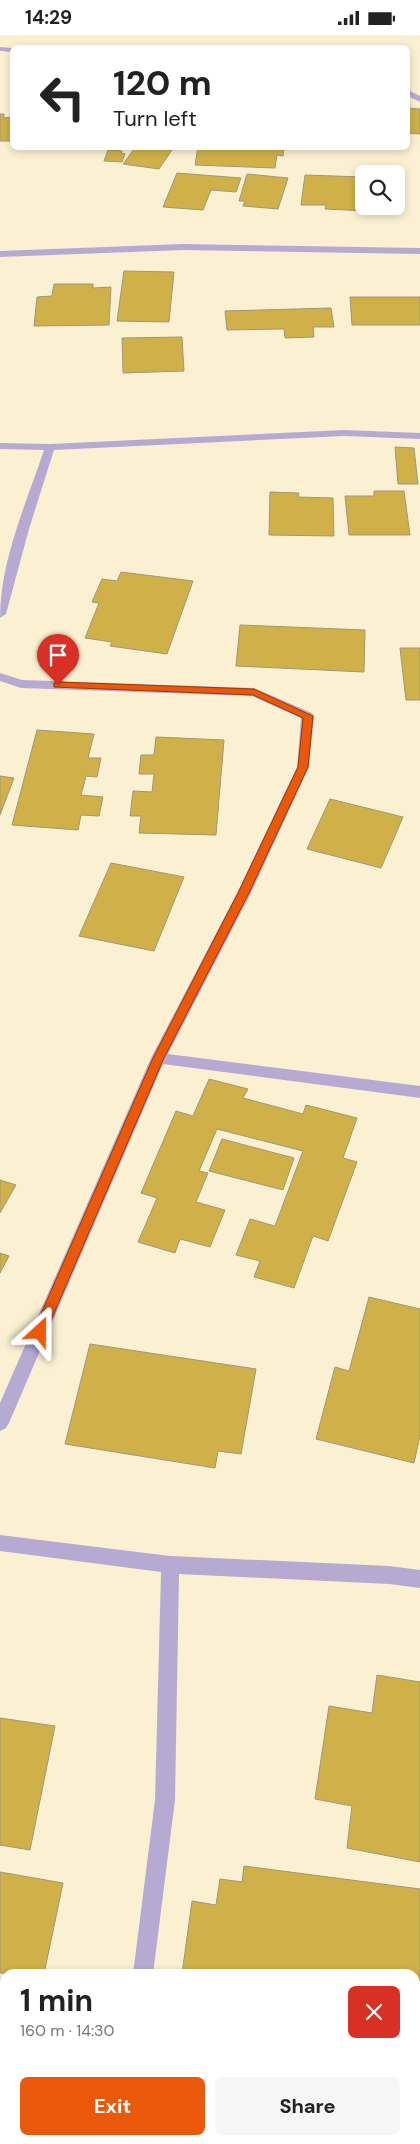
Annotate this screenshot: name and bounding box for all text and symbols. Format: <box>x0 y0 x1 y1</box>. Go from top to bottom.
text: 14:29 <box>25 5 72 30</box>
text: 120 m <box>113 60 212 106</box>
icon: left <box>30 65 95 130</box>
text: Turn left <box>113 104 197 133</box>
map controls <box>355 165 405 215</box>
button: search <box>355 165 405 215</box>
pin <box>37 634 79 685</box>
icon: arrive <box>44 641 72 669</box>
position arrow <box>13 1305 65 1357</box>
text: 1 min <box>20 1981 93 2020</box>
button: close <box>348 1986 400 2038</box>
text: 160 m · 14:30 <box>20 2020 115 2041</box>
button: Exit <box>20 2077 205 2135</box>
button: Share <box>215 2077 400 2135</box>

